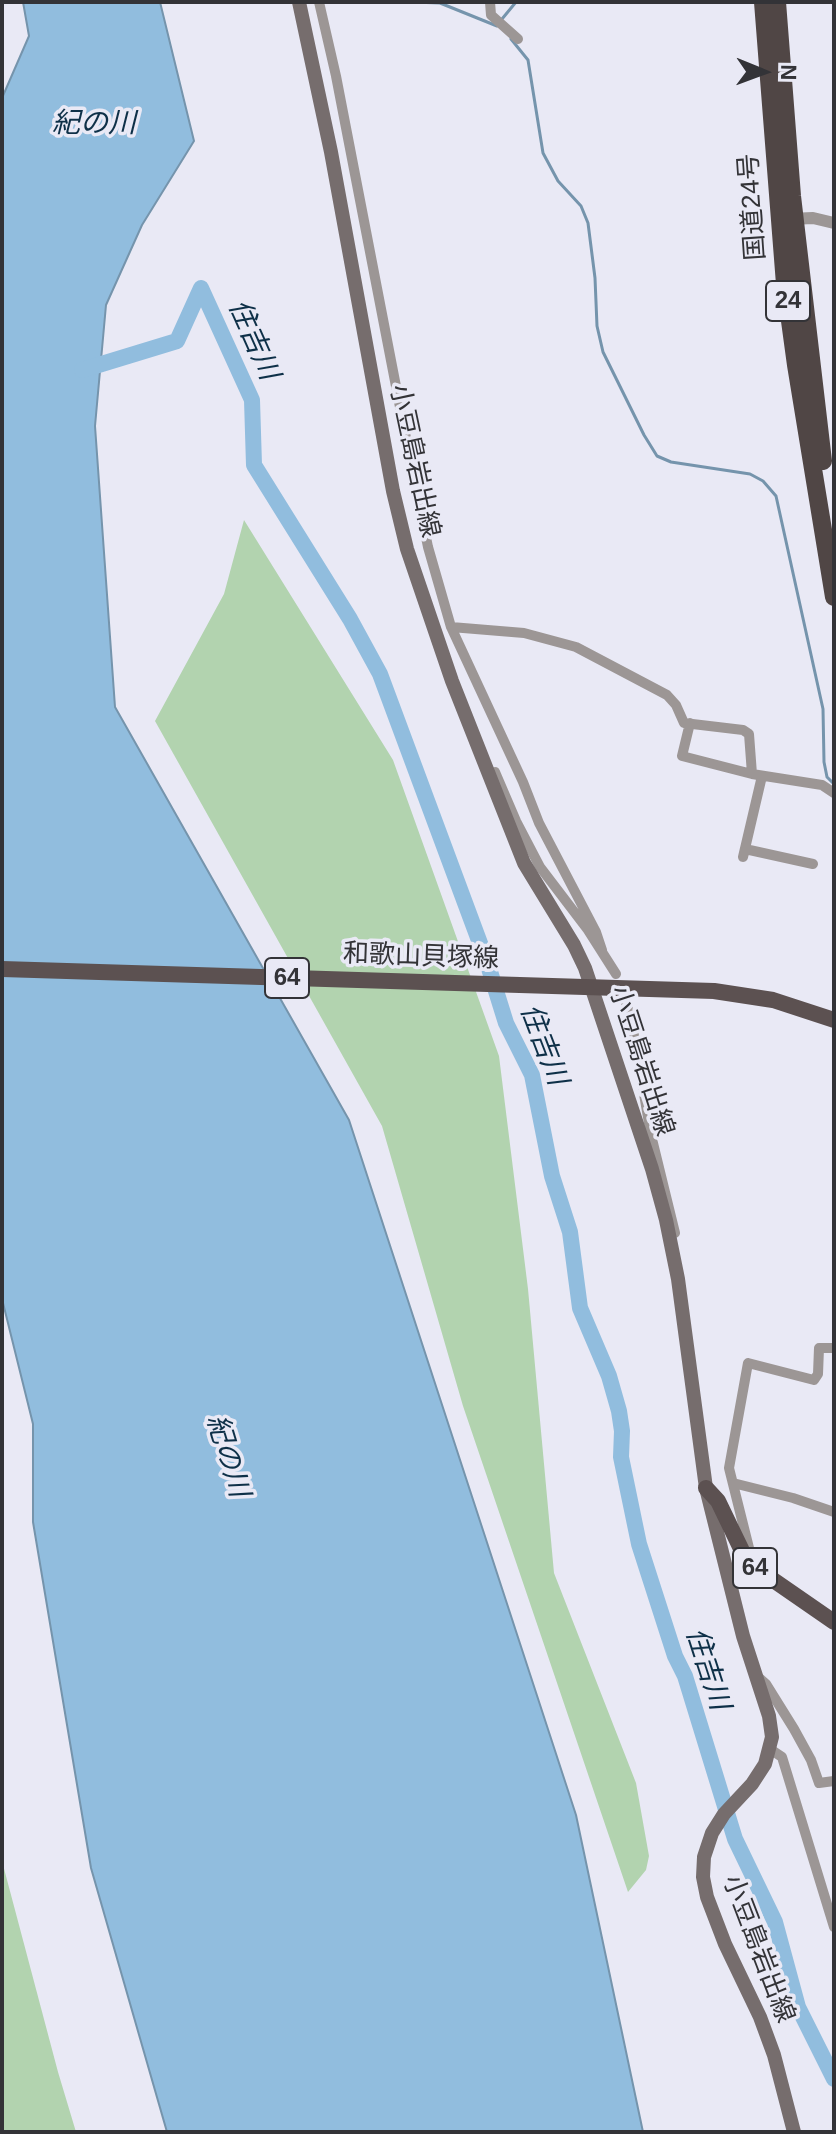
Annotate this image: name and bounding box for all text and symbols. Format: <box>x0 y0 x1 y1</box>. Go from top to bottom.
north arrow <box>724 32 804 112</box>
text: N <box>776 64 801 81</box>
water label: 紀の川 <box>52 107 136 141</box>
street label: 国道24号 <box>734 153 772 261</box>
road number: 24 <box>766 281 810 321</box>
water label: 住吉川 <box>221 295 285 385</box>
street label: 小豆島岩出線 <box>383 381 445 541</box>
street label: 和歌山貝塚線 <box>343 939 499 975</box>
road number: 64 <box>265 958 309 998</box>
street label: 小豆島岩出線 <box>602 982 680 1140</box>
water label: 住吉川 <box>512 1000 574 1090</box>
water label: 紀の川 <box>199 1411 255 1501</box>
road number: 64 <box>733 1548 777 1588</box>
water label: 住吉川 <box>678 1624 736 1714</box>
street label: 小豆島岩出線 <box>715 1871 801 2027</box>

